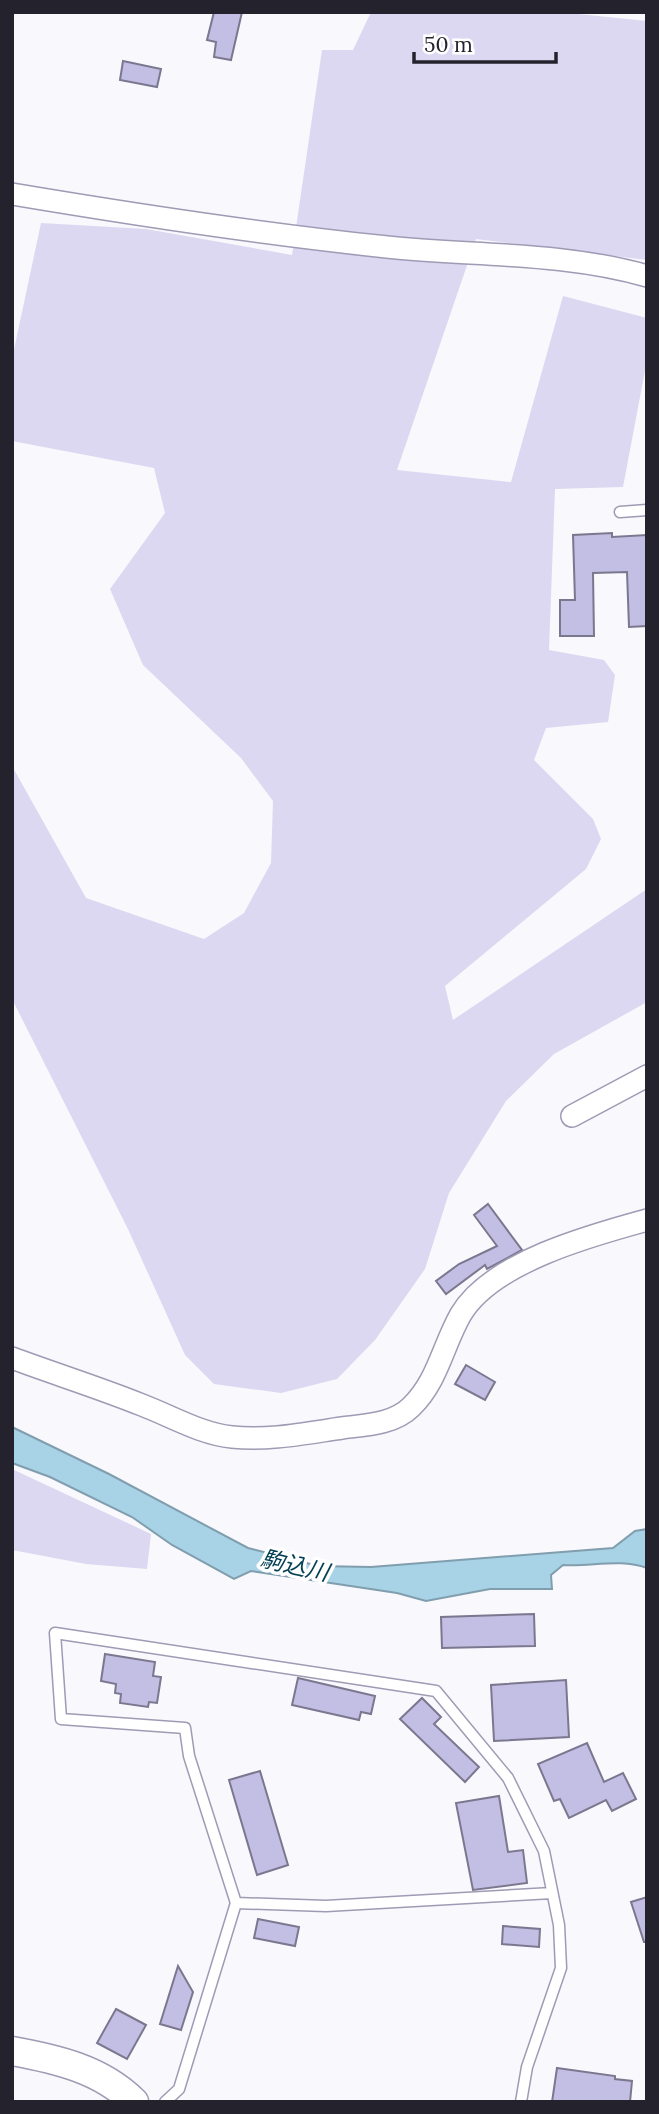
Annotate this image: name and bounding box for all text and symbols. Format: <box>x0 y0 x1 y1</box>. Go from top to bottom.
scale bar <box>414 21 556 65</box>
text: 50 m <box>424 31 473 58</box>
water label: 駒込川 <box>258 1543 335 1588</box>

